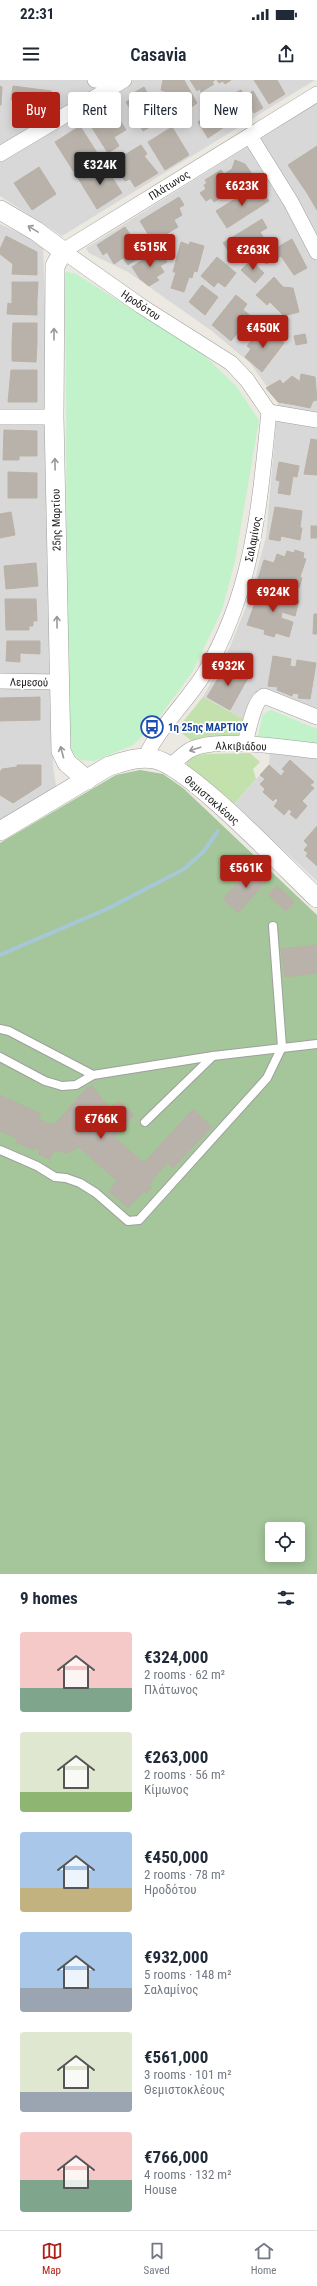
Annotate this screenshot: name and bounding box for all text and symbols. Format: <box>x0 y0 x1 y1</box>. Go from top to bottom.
text: 22:31 <box>20 5 54 23</box>
icon: menu <box>20 43 42 65</box>
icon: share <box>275 43 297 65</box>
text: Casavia <box>130 44 187 65</box>
chip: Buy <box>12 92 60 128</box>
chip: Rent <box>68 92 121 128</box>
chip: Filters <box>129 92 192 128</box>
chip: New <box>200 92 252 128</box>
pin: €324K <box>72 152 128 186</box>
text: €324K <box>83 157 117 172</box>
street label: Πλάτωνος <box>146 168 192 203</box>
pin: €623K <box>214 173 270 207</box>
text: €623K <box>225 178 259 193</box>
one-way arrow <box>27 224 39 232</box>
pin: €515K <box>122 234 178 268</box>
pin: €263K <box>225 237 281 271</box>
text: €515K <box>133 239 167 254</box>
text: €263K <box>236 242 270 257</box>
street label: Ηροδότου <box>119 288 163 323</box>
pin: €450K <box>235 315 291 349</box>
text: €450K <box>246 320 280 335</box>
one-way arrow <box>51 328 58 341</box>
one-way arrow <box>51 458 59 471</box>
street label: 25ης Μαρτίου <box>49 489 64 551</box>
street label: Σαλαμίνος <box>243 515 264 563</box>
pin: €924K <box>245 579 301 613</box>
text: €924K <box>256 584 290 599</box>
one-way arrow <box>53 616 61 629</box>
pin: €932K <box>200 653 256 687</box>
text: €932K <box>211 658 245 673</box>
street label: Λεμεσού <box>10 676 48 689</box>
bus stop icon: 1η 25ης ΜΑΡΤΙΟΥ <box>139 714 165 740</box>
place label: 1η 25ης ΜΑΡΤΙΟΥ <box>168 721 248 734</box>
street label: Αλκιβιάδου <box>215 740 267 753</box>
one-way arrow <box>58 745 65 758</box>
one-way arrow <box>188 746 201 753</box>
street label: Θεμιστοκλέους <box>182 773 242 828</box>
pin: €561K <box>218 855 274 889</box>
text: €561K <box>229 860 263 875</box>
pin: €766K <box>73 1106 129 1140</box>
text: €766K <box>84 1111 118 1126</box>
map controls <box>265 1522 305 1562</box>
button: locate <box>265 1522 305 1562</box>
icon: filters <box>275 1587 297 1609</box>
text: 9 homes <box>20 1588 78 1608</box>
text: €324,000 <box>144 1647 208 1667</box>
icon: home <box>52 1648 100 1696</box>
text: 2 rooms · 62 m² <box>144 1667 225 1682</box>
text: Πλάτωνος <box>144 1682 198 1697</box>
text: €263,000 <box>144 1747 208 1767</box>
icon: home <box>52 1748 100 1796</box>
text: 2 rooms · 56 m² <box>144 1767 225 1782</box>
text: Κίμωνος <box>144 1782 189 1797</box>
text: €450,000 <box>144 1847 208 1867</box>
icon: home <box>52 1848 100 1896</box>
text: 2 rooms · 78 m² <box>144 1867 225 1882</box>
text: Ηροδότου <box>144 1882 197 1897</box>
text: €932,000 <box>144 1947 208 1967</box>
icon: home <box>52 1948 100 1996</box>
text: 5 rooms · 148 m² <box>144 1967 231 1982</box>
text: Σαλαμίνος <box>144 1982 198 1997</box>
text: €561,000 <box>144 2047 208 2067</box>
icon: home <box>52 2048 100 2096</box>
text: 3 rooms · 101 m² <box>144 2067 231 2082</box>
text: Θεμιστοκλέους <box>144 2082 225 2097</box>
text: €766,000 <box>144 2147 208 2167</box>
icon: home <box>52 2148 100 2196</box>
text: 4 rooms · 132 m² <box>144 2167 231 2182</box>
text: House <box>144 2182 177 2197</box>
tab: Map <box>41 2240 63 2277</box>
tab: Saved <box>144 2240 170 2277</box>
tab: Home <box>251 2240 276 2277</box>

